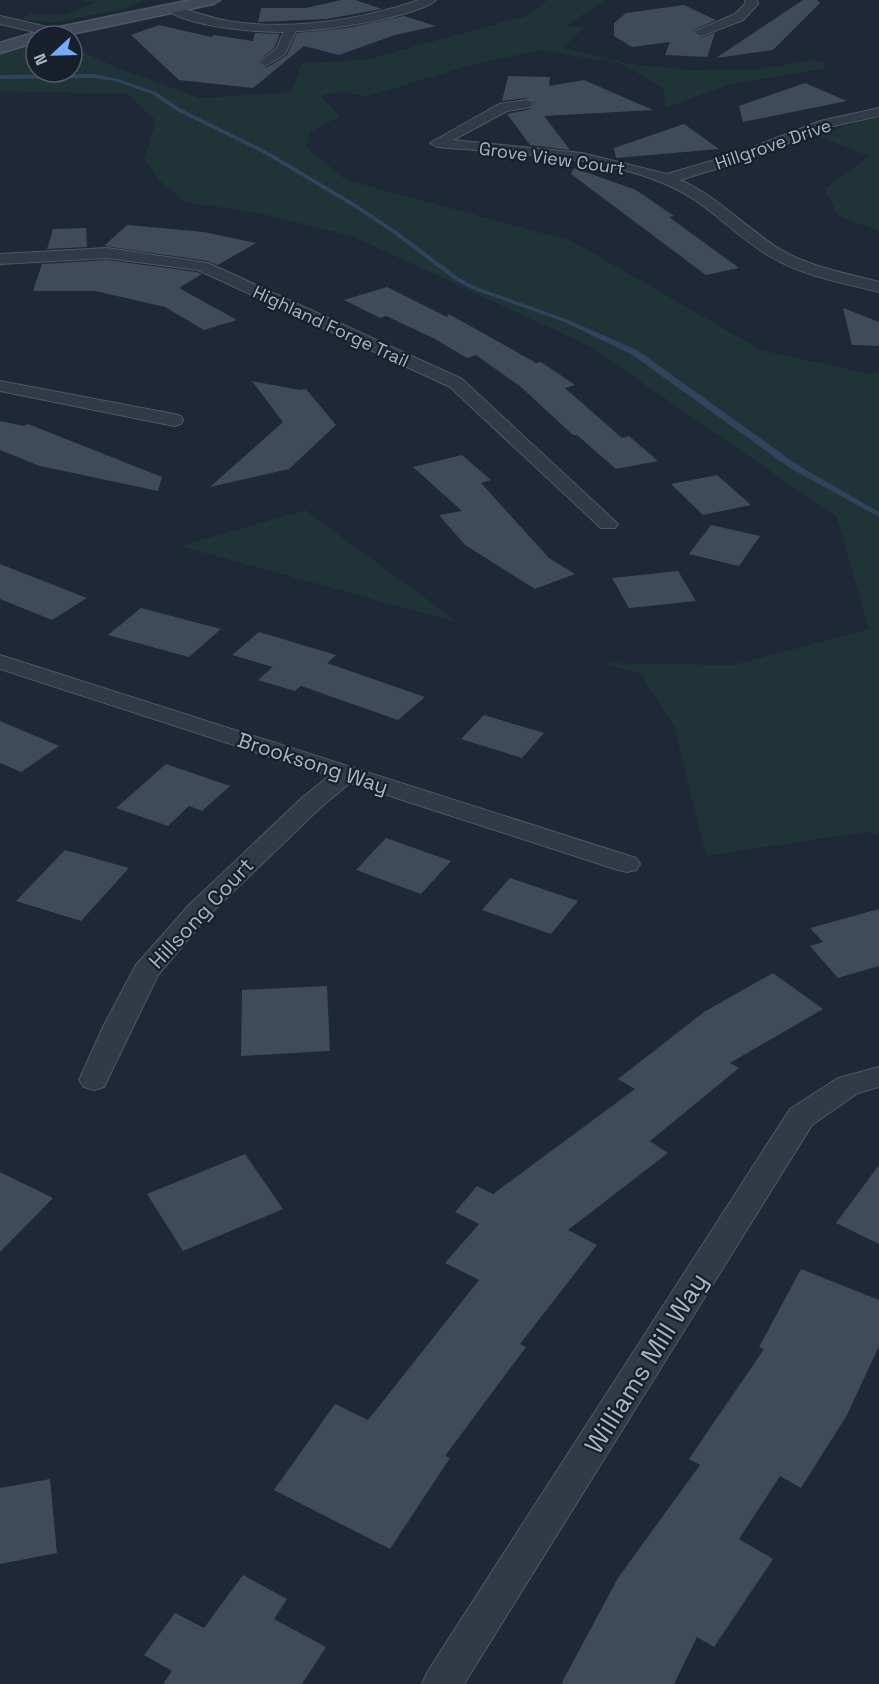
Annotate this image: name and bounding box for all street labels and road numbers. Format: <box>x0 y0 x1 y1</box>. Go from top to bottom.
street label: Hillgrove Drive <box>712 113 834 175</box>
street label: Grove View Court <box>477 136 627 180</box>
street label: Highland Forge Trail <box>249 280 413 372</box>
street label: Brooksong Way <box>234 726 392 800</box>
street label: Hillsong Court <box>143 852 259 974</box>
street label: Williams Mill Way <box>577 1266 715 1460</box>

